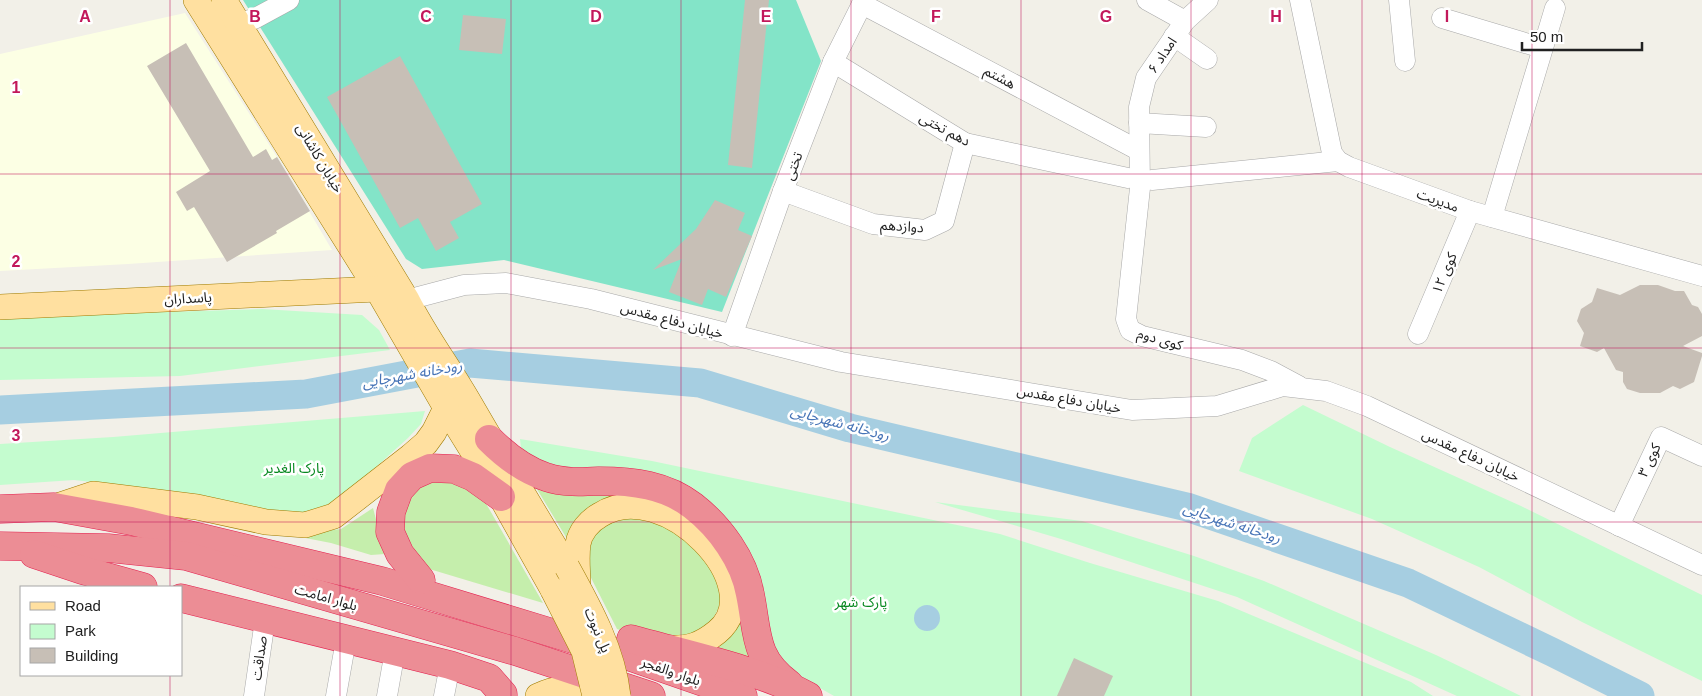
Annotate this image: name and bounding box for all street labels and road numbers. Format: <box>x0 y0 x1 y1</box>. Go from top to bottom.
street label: امداد ۶ <box>1144 34 1180 76</box>
street label: هشتم <box>980 62 1018 94</box>
street label: دهم تختی <box>916 109 973 152</box>
street label: خیابان کاشانی <box>292 121 347 196</box>
street label: تختی <box>780 150 807 183</box>
street label: مدیریت <box>1414 185 1461 216</box>
street label: دوازدهم <box>879 216 925 239</box>
street label: کوی ۱۲ <box>1428 250 1461 296</box>
street label: پاسداران <box>164 289 212 309</box>
street label: خیابان دفاع مقدس <box>618 299 725 344</box>
street label: کوی دوم <box>1135 325 1185 356</box>
street label: خیابان دفاع مقدس <box>1015 382 1122 419</box>
street label: خیابان دفاع مقدس <box>1419 425 1522 487</box>
street label: کوی ۳ <box>1634 441 1665 480</box>
street label: بلوار امامت <box>293 580 359 615</box>
street label: پل نبوت <box>579 605 615 656</box>
street label: صداقت <box>248 634 270 681</box>
street label: بلوار والفجر <box>638 653 703 690</box>

